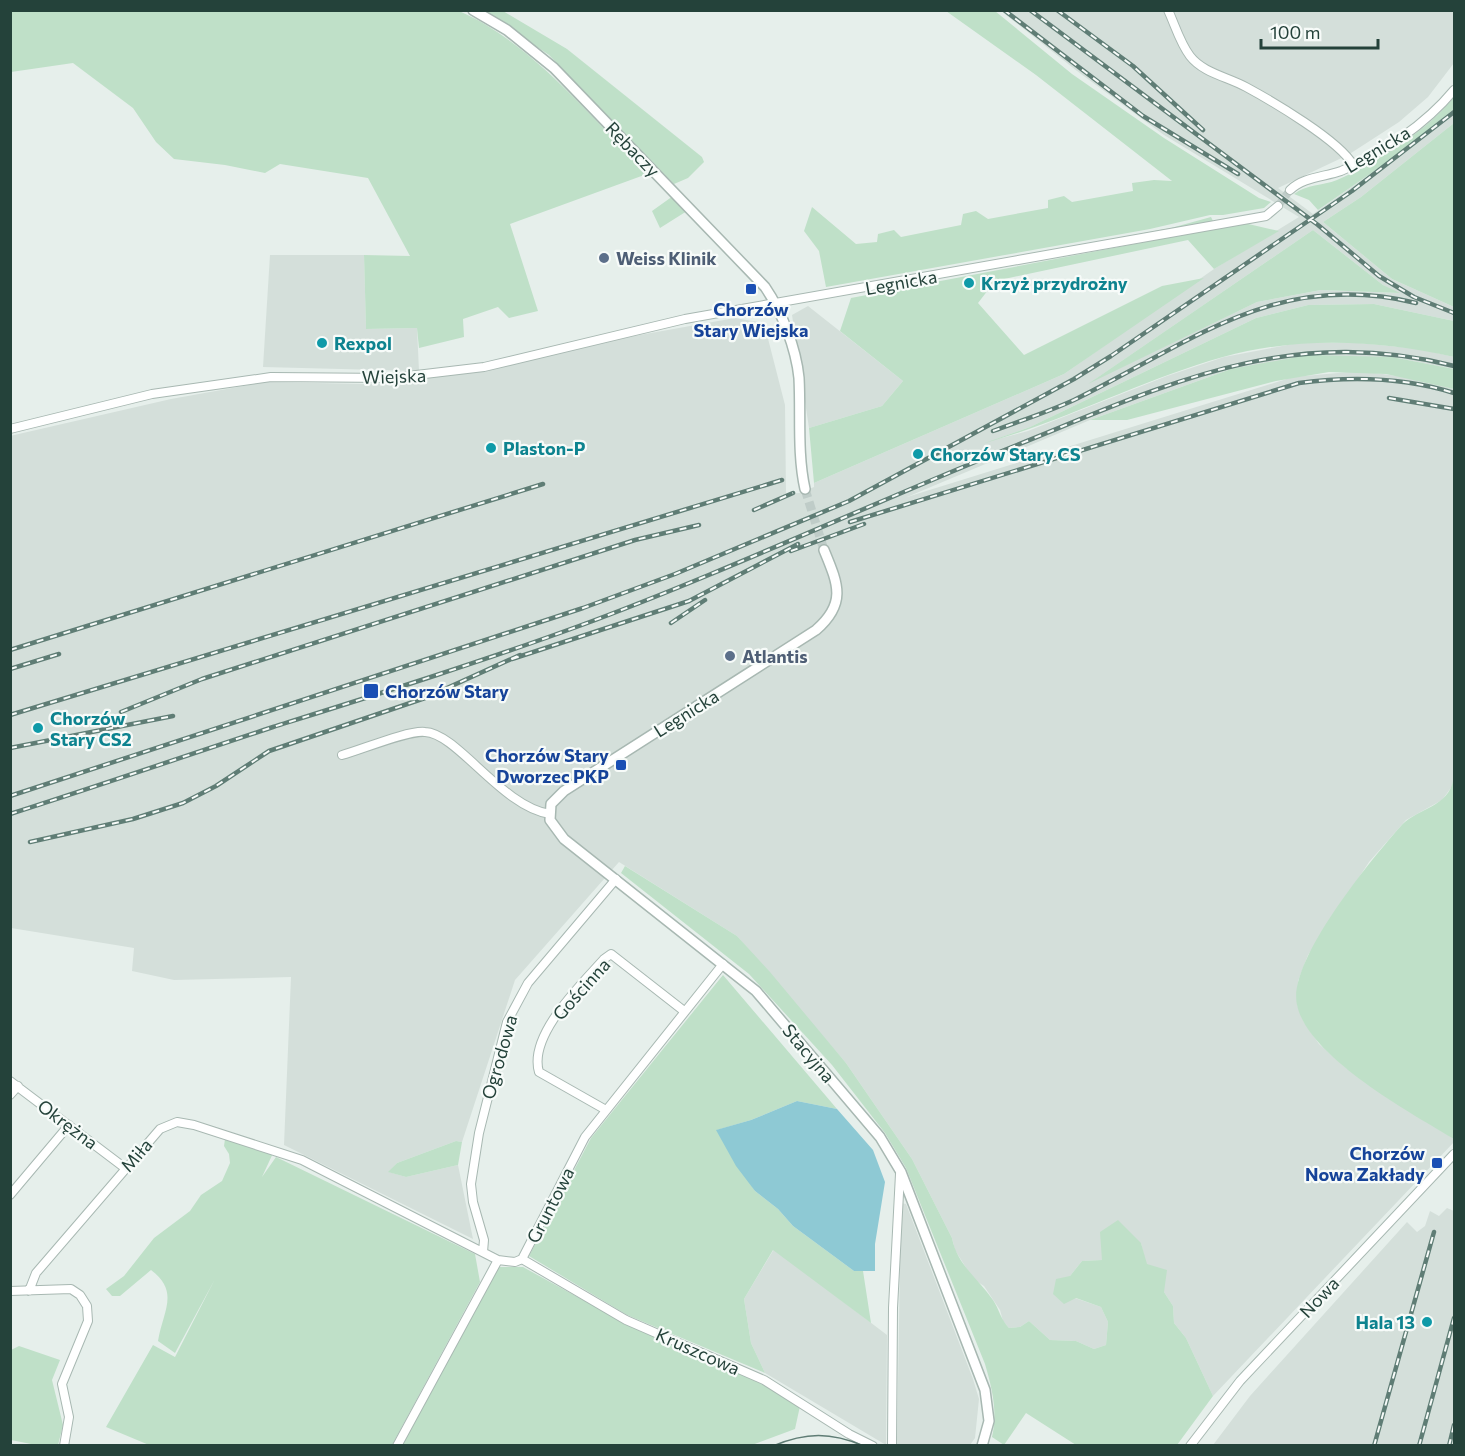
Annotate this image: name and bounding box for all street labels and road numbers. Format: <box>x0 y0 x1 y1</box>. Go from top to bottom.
street label: Rębaczy <box>601 117 665 181</box>
street label: Legnicka <box>1340 121 1414 177</box>
street label: Legnicka <box>863 265 939 299</box>
street label: Wiejska <box>361 364 427 388</box>
street label: Legnicka <box>649 684 723 742</box>
street label: Gościnna <box>548 954 614 1024</box>
street label: Ogrodowa <box>476 1012 522 1102</box>
street label: Stacyjna <box>778 1019 840 1087</box>
street label: Okrężna <box>34 1094 102 1154</box>
street label: Miła <box>116 1134 156 1176</box>
street label: Gruntowa <box>522 1163 578 1247</box>
street label: Nowa <box>1295 1272 1343 1322</box>
street label: Kruszcowa <box>653 1323 743 1379</box>

